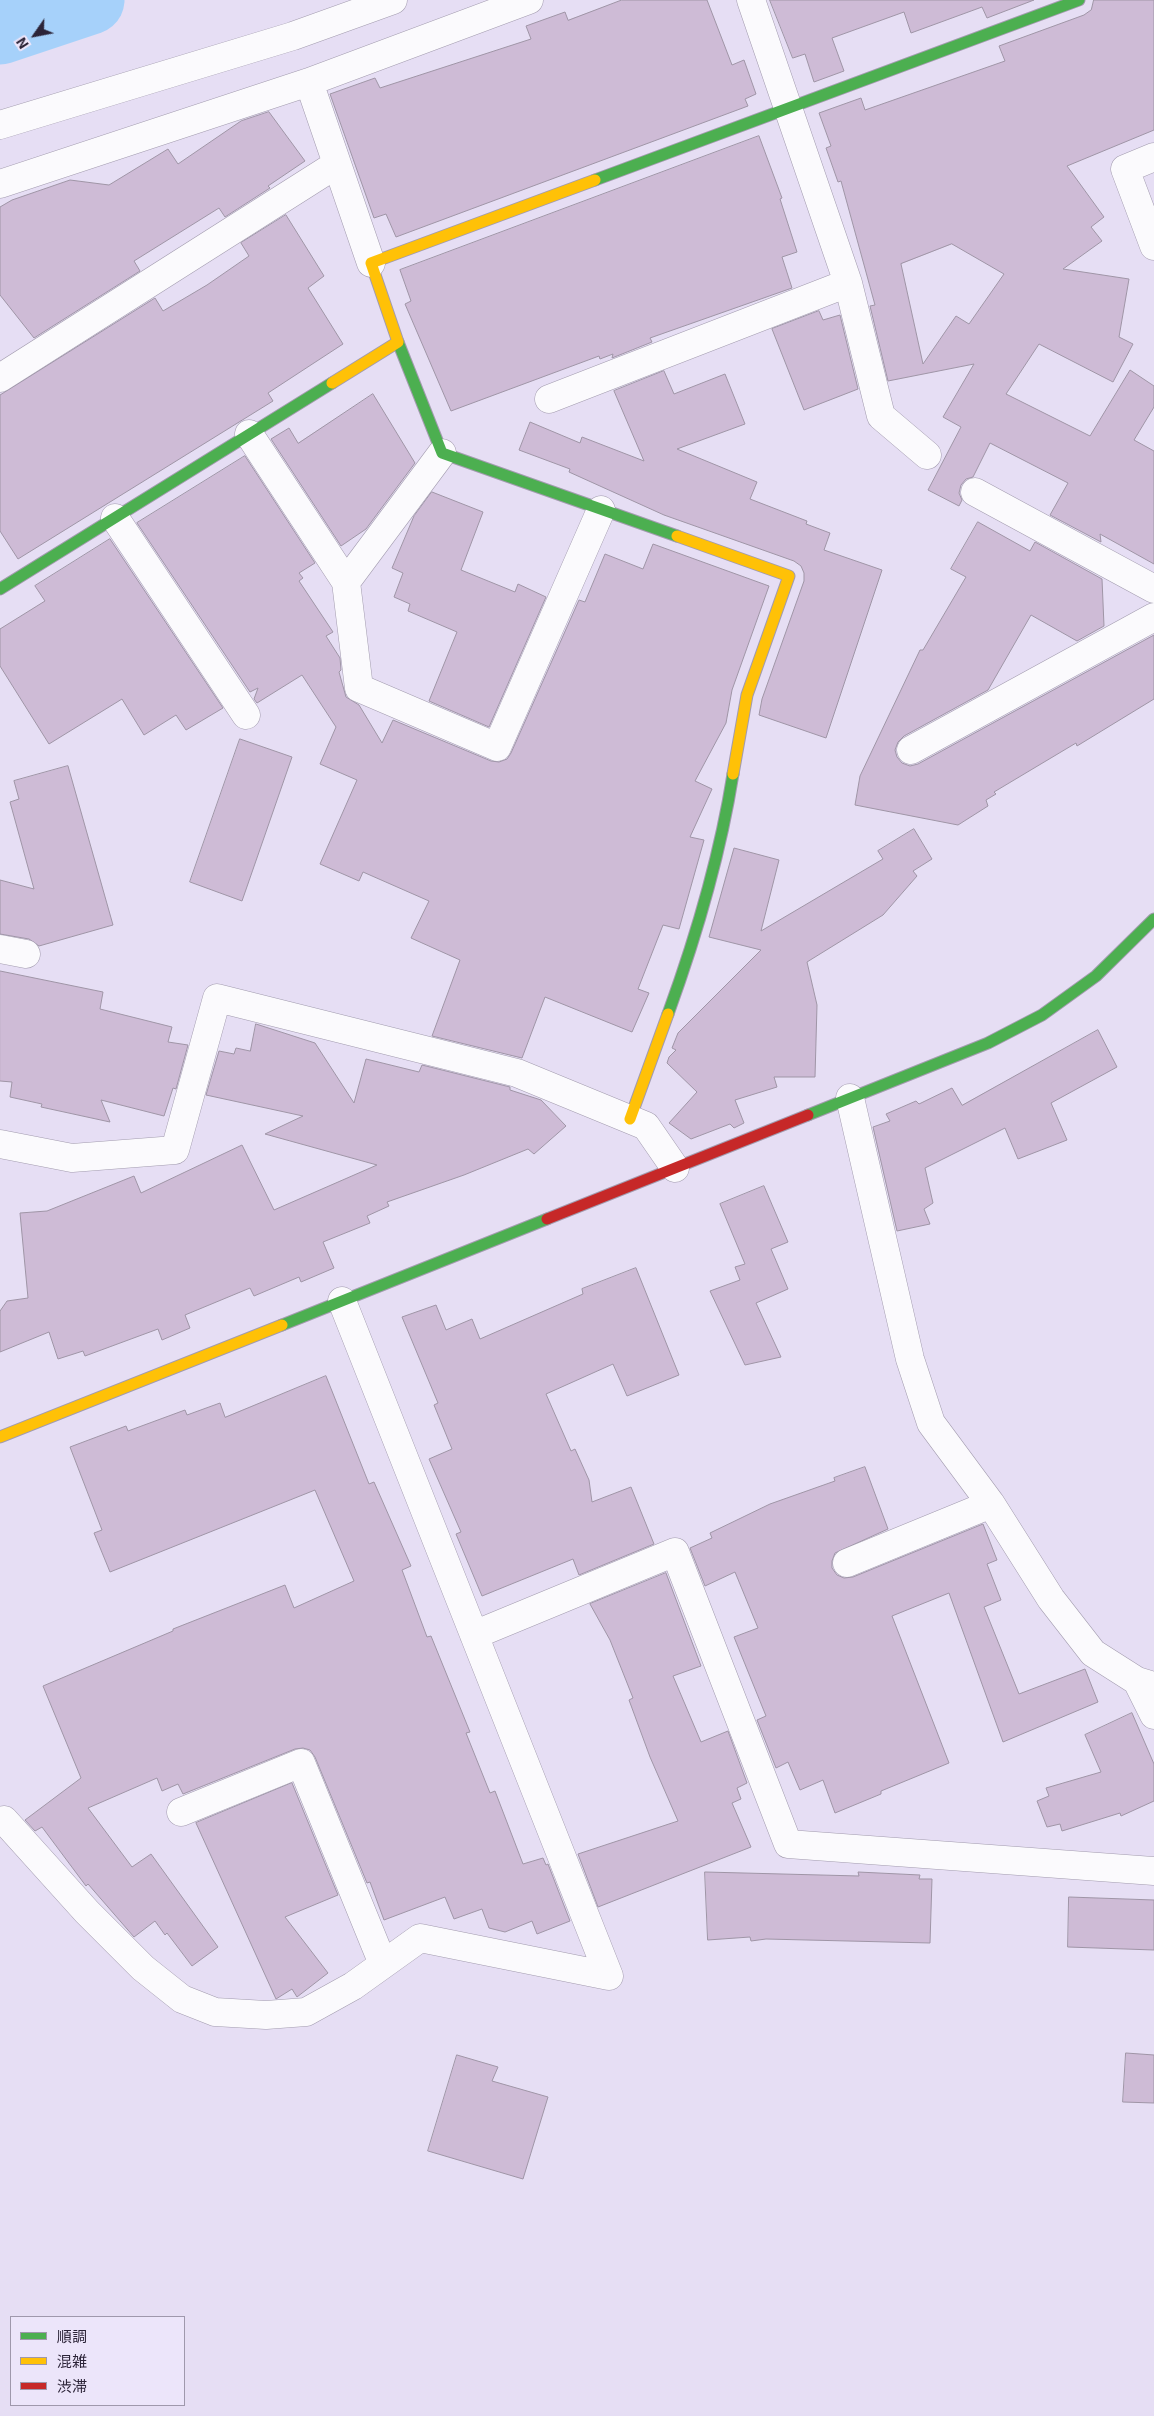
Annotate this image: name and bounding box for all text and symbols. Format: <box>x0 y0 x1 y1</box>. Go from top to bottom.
north arrow <box>10 10 60 60</box>
text: N <box>12 35 32 52</box>
legend <box>10 2316 185 2406</box>
text: 順調 <box>57 2327 87 2345</box>
text: 混雑 <box>57 2352 87 2370</box>
text: 渋滞 <box>57 2377 87 2395</box>

